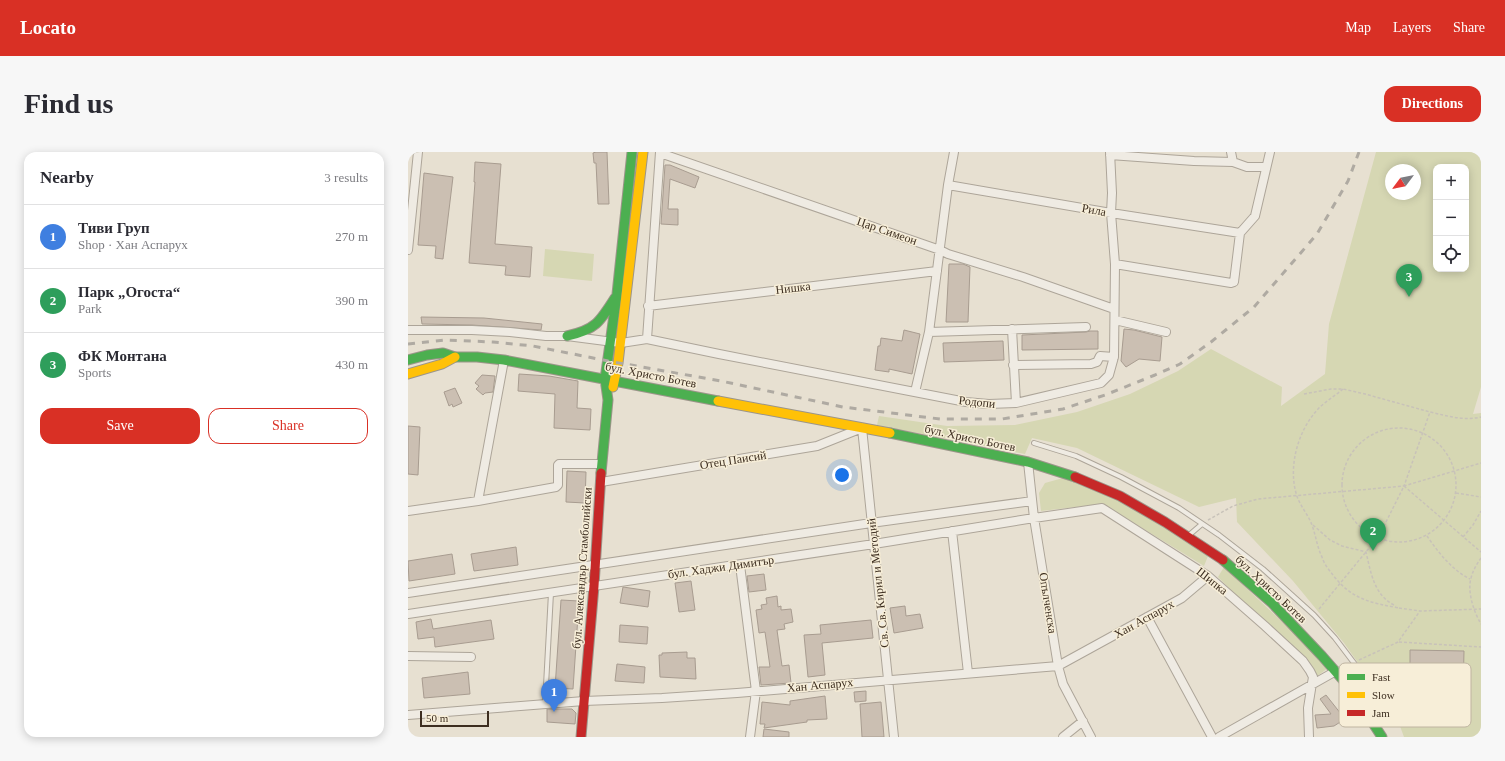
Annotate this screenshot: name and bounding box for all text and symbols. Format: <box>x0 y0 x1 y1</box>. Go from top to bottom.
text: Locato <box>20 17 76 38</box>
text: Map <box>1345 20 1371 35</box>
text: Layers <box>1393 20 1431 35</box>
text: Share <box>1453 20 1485 35</box>
button: Directions <box>1384 86 1481 122</box>
text: Find us <box>24 88 114 119</box>
north arrow <box>1385 164 1421 200</box>
map controls <box>1433 164 1469 272</box>
button: + <box>1433 164 1469 200</box>
text: Nearby <box>40 168 94 187</box>
text: 3 results <box>324 170 368 185</box>
button: − <box>1433 200 1469 236</box>
street label: Рила <box>1081 201 1108 219</box>
street label: Цар Симеон <box>855 214 919 248</box>
text: Тиви Груп <box>78 220 150 236</box>
text: 1 <box>50 229 56 244</box>
text: 270 m <box>335 229 368 244</box>
button: locate <box>1433 236 1469 272</box>
text: Shop · Хан Аспарух <box>78 237 188 252</box>
pin: 3 <box>1396 264 1422 297</box>
street label: Нишка <box>775 279 812 297</box>
text: Парк „Огоста“ <box>78 284 180 300</box>
text: 2 <box>50 293 56 308</box>
text: 390 m <box>335 293 368 308</box>
text: Park <box>78 301 102 316</box>
text: ФК Монтана <box>78 348 167 364</box>
text: 3 <box>50 357 56 372</box>
text: 430 m <box>335 357 368 372</box>
street label: бул. Христо Ботев <box>604 359 698 391</box>
text: Sports <box>78 365 111 380</box>
street label: Родопи <box>958 393 997 411</box>
button: Save <box>40 408 200 444</box>
button: Share <box>208 408 368 444</box>
street label: бул. Христо Ботев <box>923 422 1017 455</box>
street label: Отец Паисий <box>699 448 768 472</box>
your location <box>832 465 852 485</box>
street label: бул. Александър Стамболийски <box>569 486 595 649</box>
street label: Св. Св. Кирил и Методий <box>864 517 892 648</box>
pin: 2 <box>1360 518 1386 551</box>
street label: бул. Христо Ботев <box>1232 552 1310 626</box>
street label: бул. Хаджи Димитър <box>667 553 775 581</box>
street label: Шипка <box>1194 564 1231 598</box>
street label: Опълченска <box>1036 572 1060 635</box>
street label: Хан Аспарух <box>1111 597 1177 641</box>
legend <box>1339 663 1471 727</box>
text: Fast <box>1372 671 1390 683</box>
street label: Хан Аспарух <box>786 675 854 695</box>
pin: 1 <box>541 679 567 712</box>
text: Slow <box>1372 689 1395 701</box>
text: Jam <box>1372 707 1390 719</box>
scale bar <box>420 709 489 728</box>
text: 50 m <box>426 712 448 724</box>

